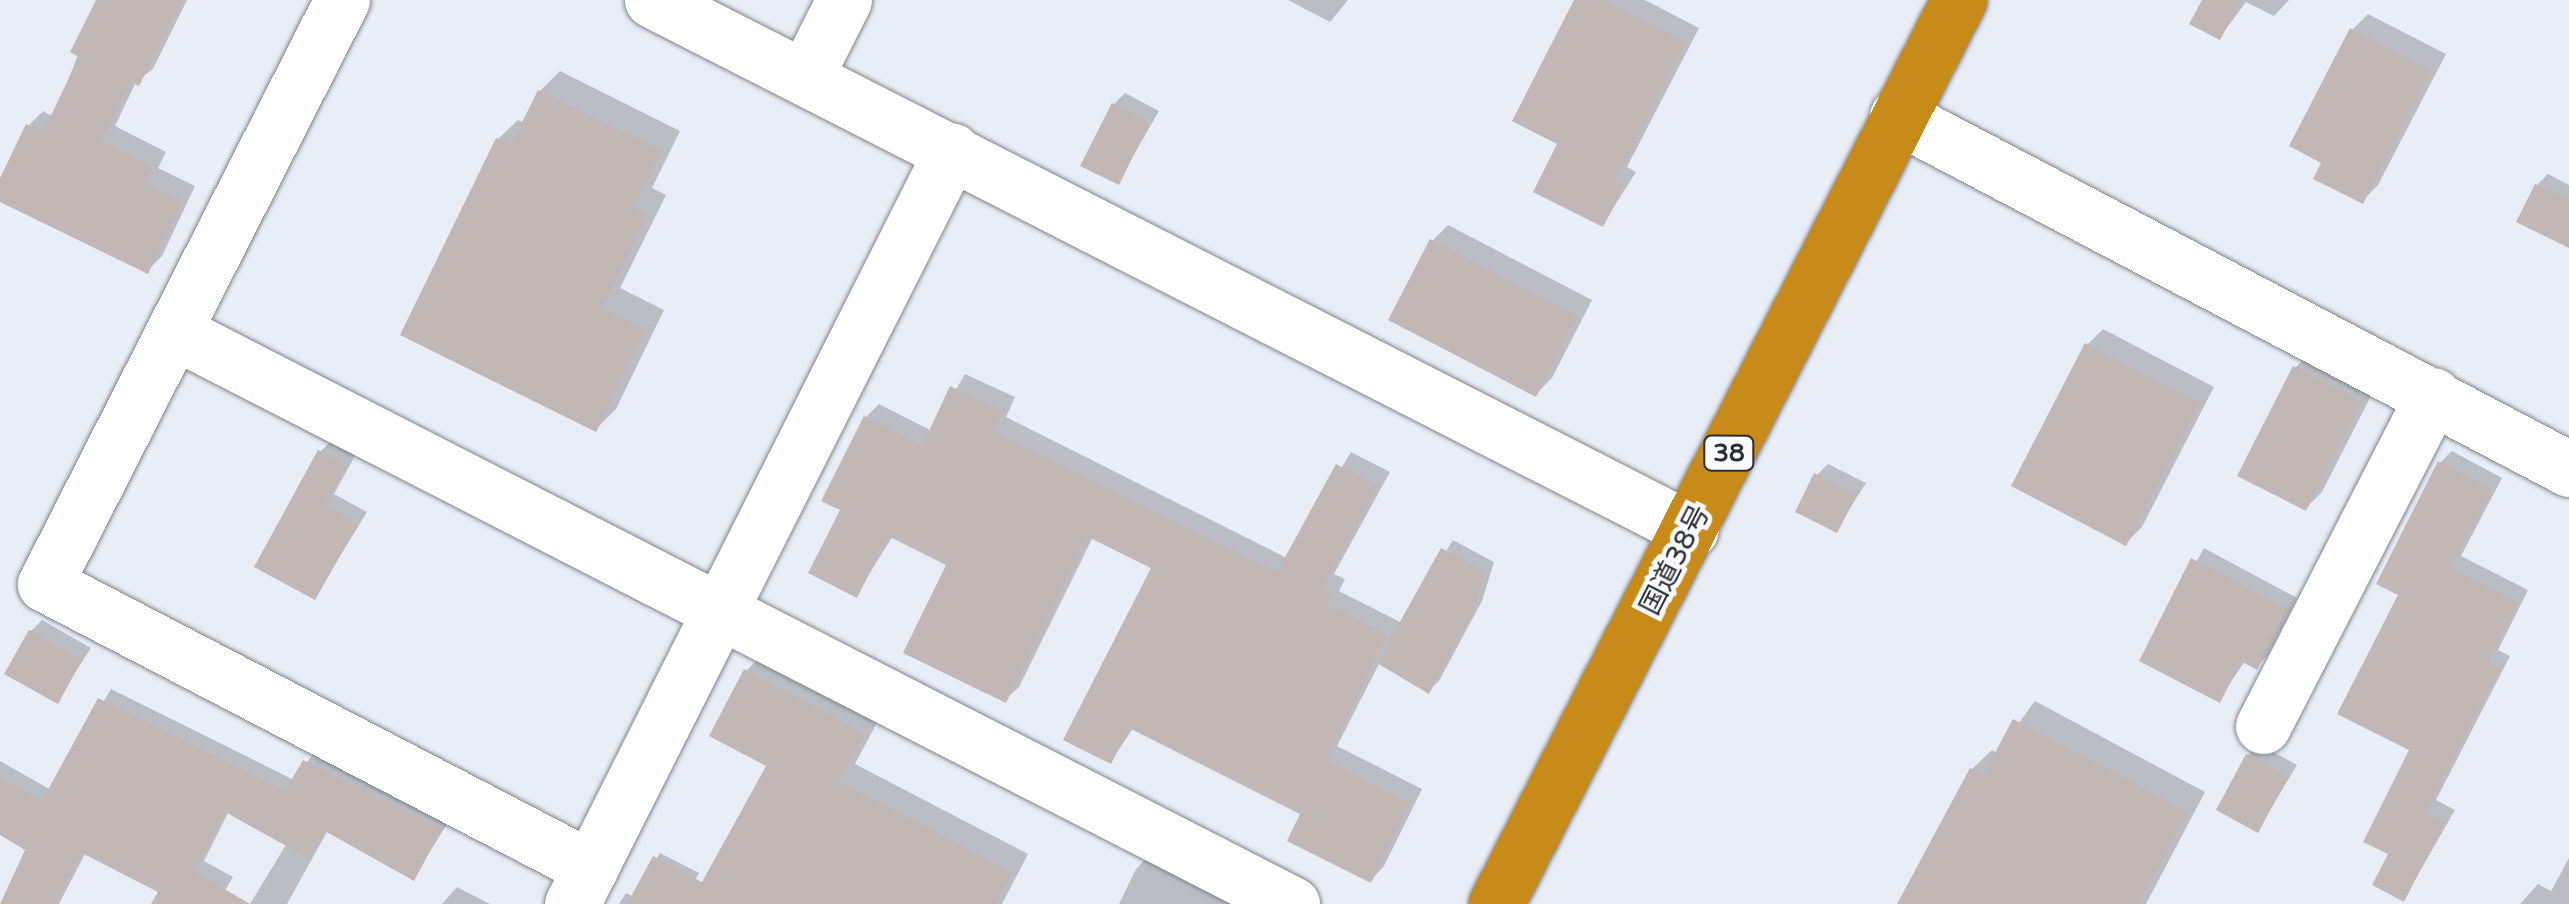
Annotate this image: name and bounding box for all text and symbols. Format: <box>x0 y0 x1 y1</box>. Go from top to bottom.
road number: 38 <box>1702 433 1756 473</box>
street label: 国道38号 <box>1633 499 1717 621</box>

